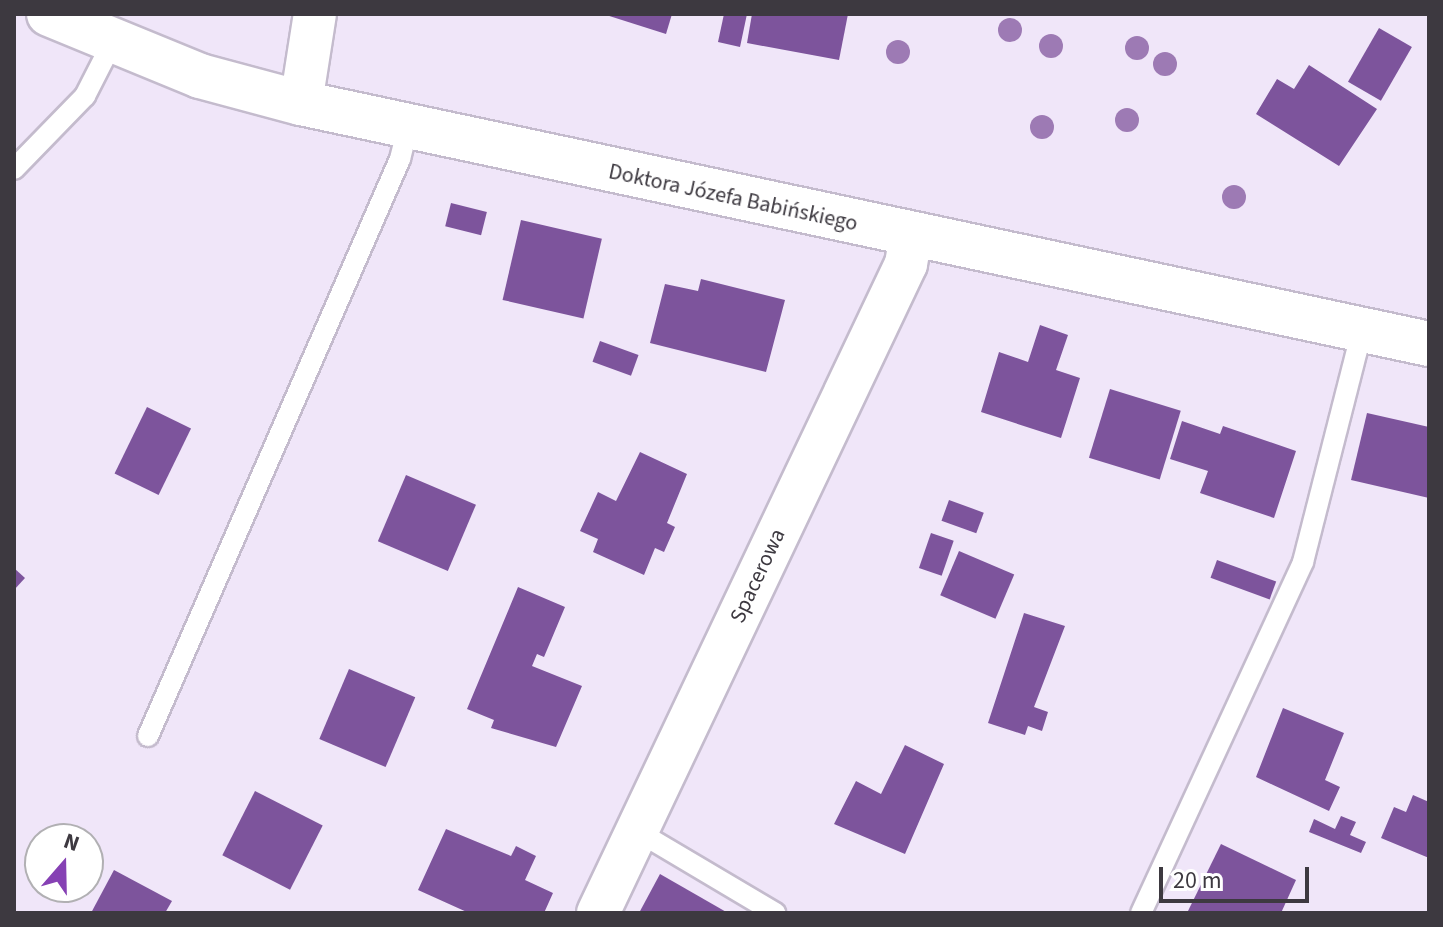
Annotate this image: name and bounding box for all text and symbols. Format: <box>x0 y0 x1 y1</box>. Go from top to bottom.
street label: Doktora Józefa Babińskiego <box>606 159 860 237</box>
street label: Spacerowa <box>725 525 791 627</box>
north arrow <box>24 823 104 903</box>
text: N <box>59 825 84 860</box>
scale bar <box>1163 851 1313 901</box>
text: 20 m <box>1173 863 1222 898</box>

